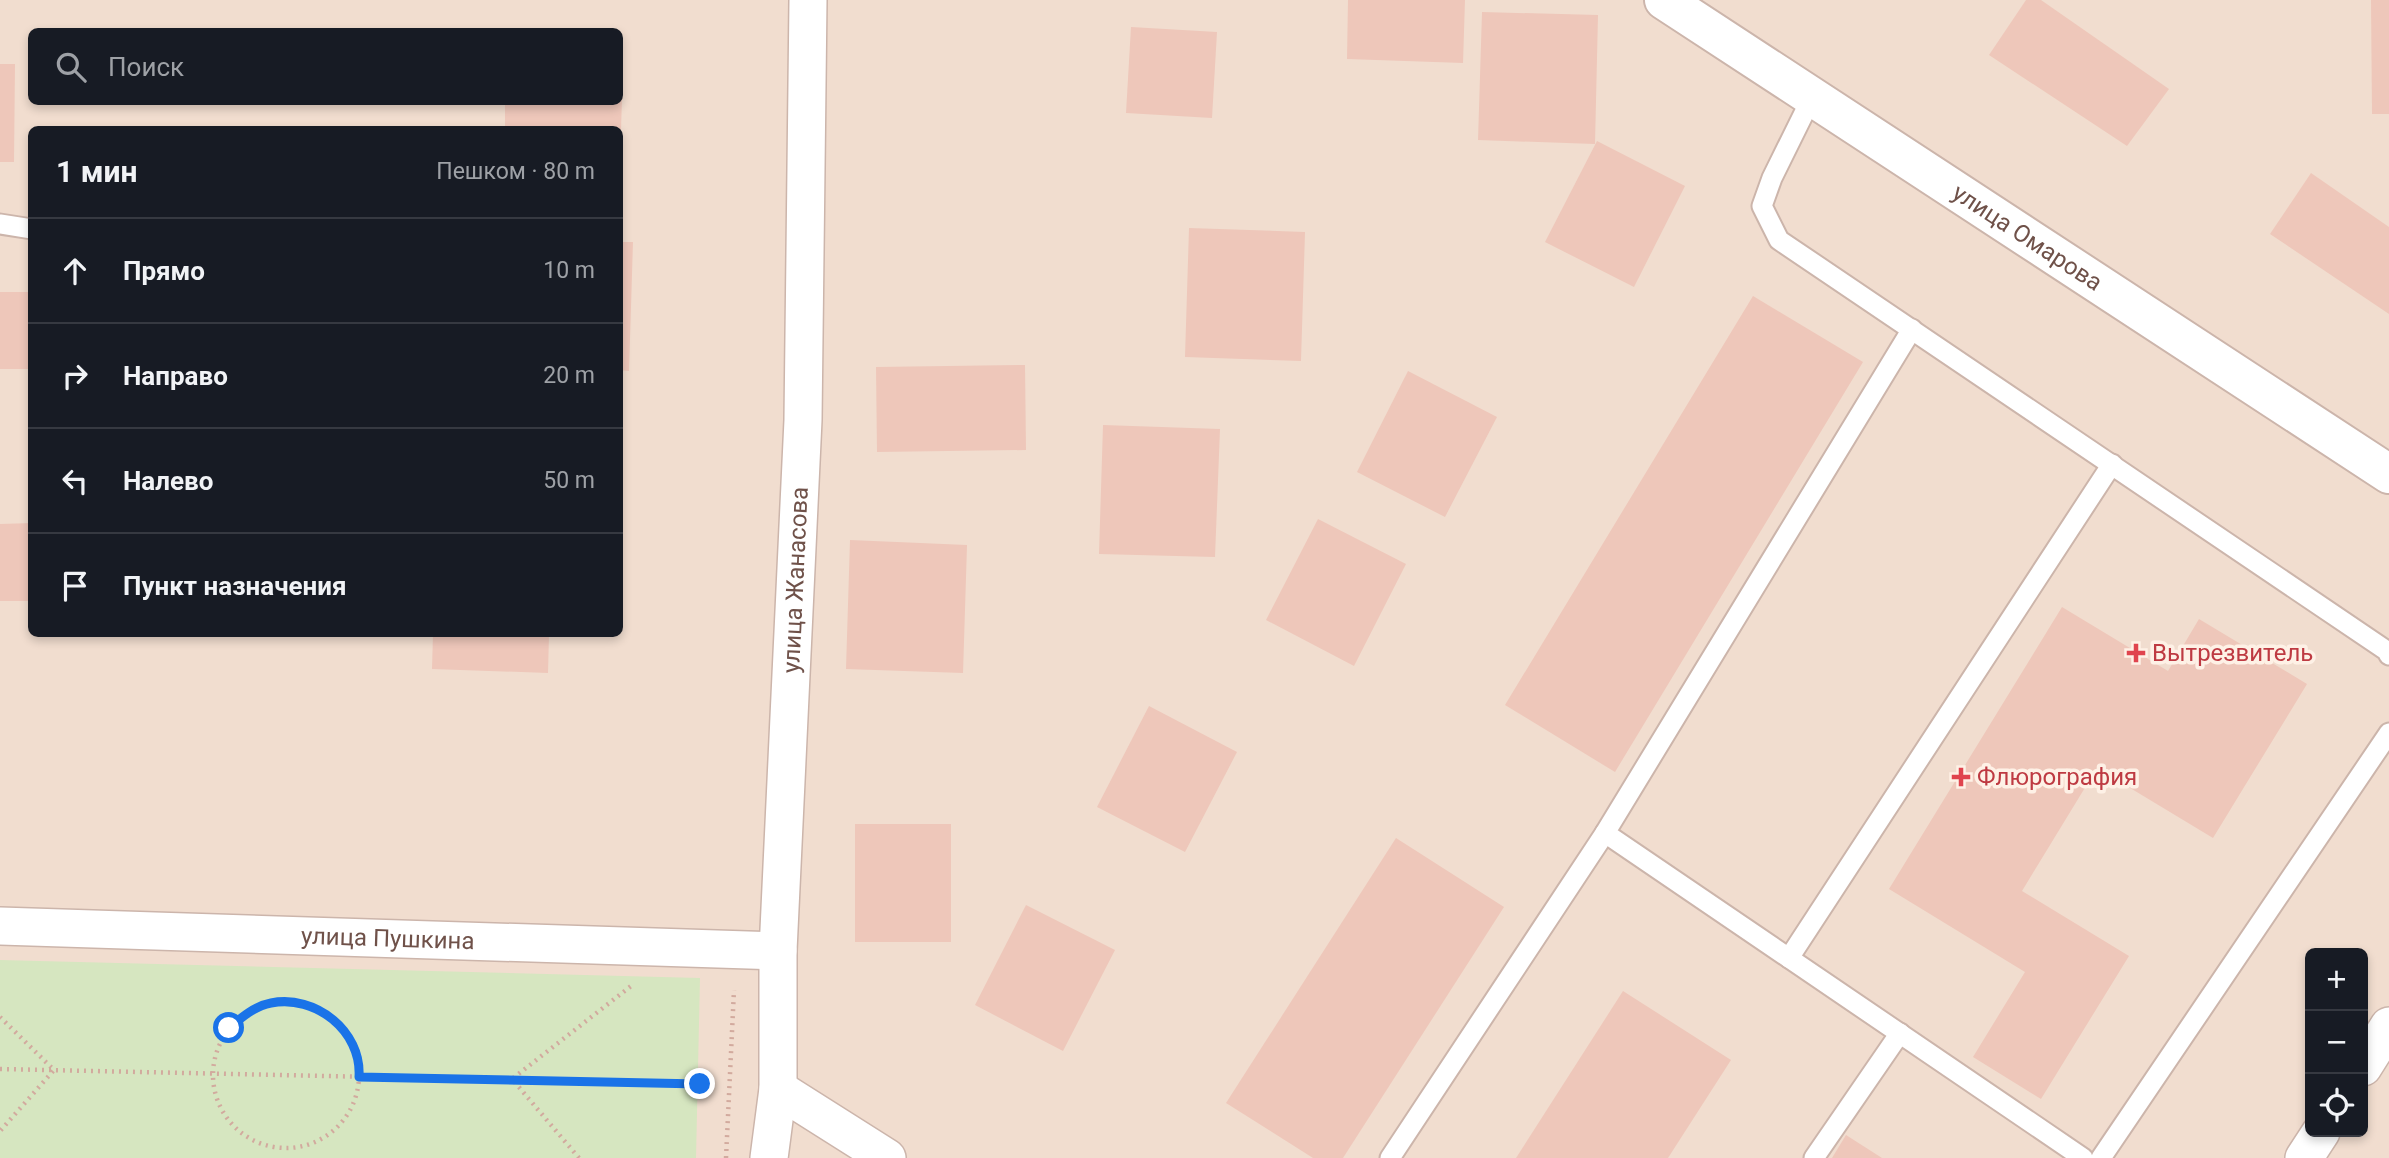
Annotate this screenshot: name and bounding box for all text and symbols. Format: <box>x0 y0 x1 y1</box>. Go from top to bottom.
search box <box>28 28 623 105</box>
icon: search <box>52 48 90 86</box>
text: Поиск <box>108 52 184 82</box>
text: 1 мин <box>56 154 137 189</box>
text: Пешком · 80 m <box>436 158 595 185</box>
street label: улица Омарова <box>1947 178 2107 297</box>
icon: ahead <box>56 252 94 290</box>
text: Прямо <box>123 256 205 286</box>
text: 10 m <box>543 257 595 284</box>
icon: right <box>56 357 94 395</box>
text: Направо <box>123 361 228 391</box>
text: 20 m <box>543 362 595 389</box>
icon: left <box>56 462 94 500</box>
text: Налево <box>123 466 213 496</box>
text: 50 m <box>543 467 595 494</box>
street label: улица Жанасова <box>777 486 814 674</box>
icon: arrive <box>56 567 94 605</box>
text: Пункт назначения <box>123 571 347 601</box>
place label: Вытрезвитель <box>2152 639 2313 667</box>
marker: Вытрезвитель <box>2126 643 2146 663</box>
place label: Флюрография <box>1977 763 2137 791</box>
marker: Флюрография <box>1951 767 1971 787</box>
street label: улица Пушкина <box>301 922 475 955</box>
map controls <box>2305 948 2368 1137</box>
button: + <box>2305 948 2368 1011</box>
button: − <box>2305 1011 2368 1074</box>
route start <box>213 1012 244 1043</box>
route end <box>684 1068 715 1099</box>
button: locate <box>2305 1074 2368 1137</box>

